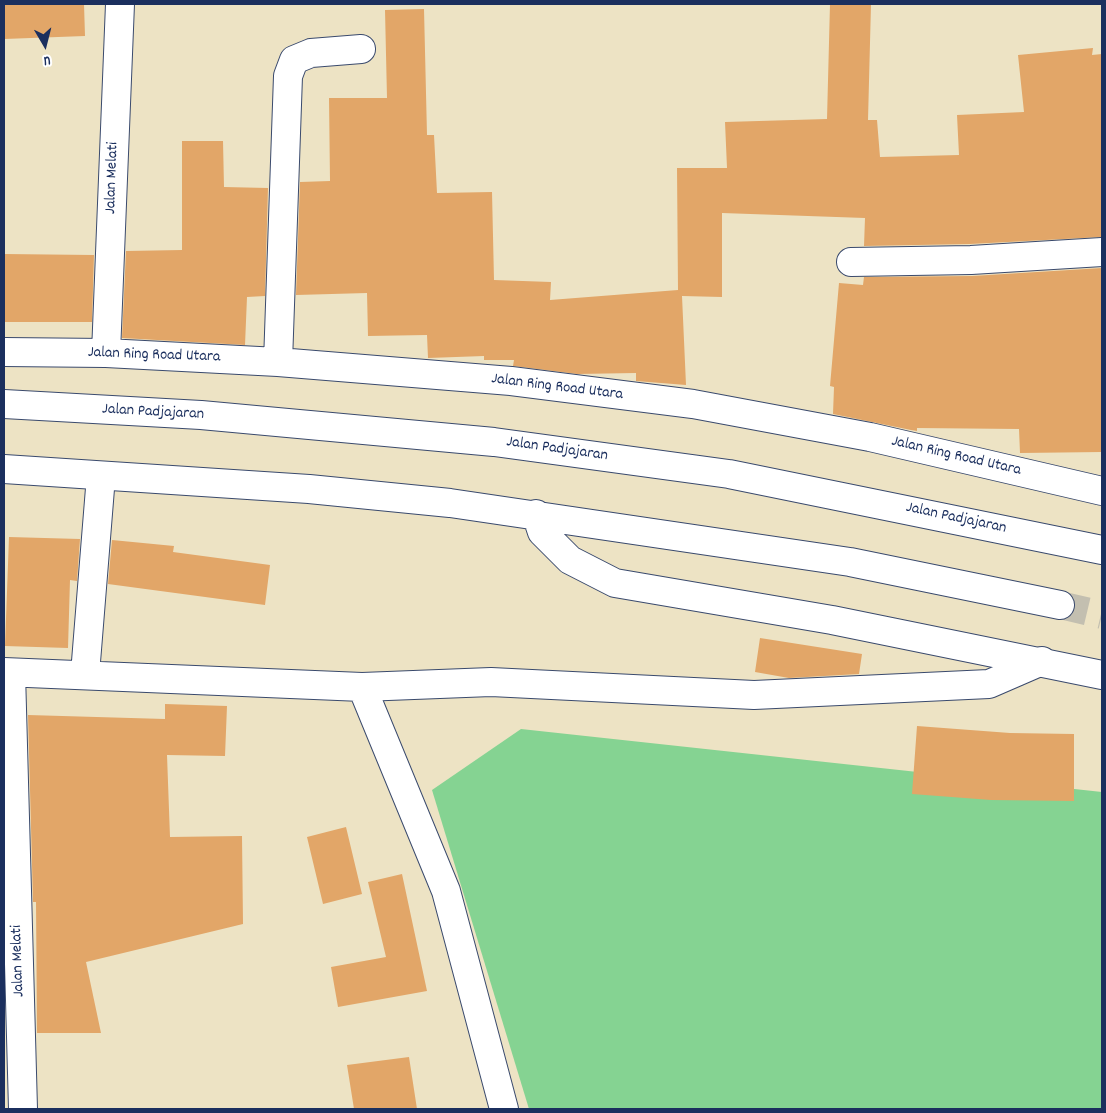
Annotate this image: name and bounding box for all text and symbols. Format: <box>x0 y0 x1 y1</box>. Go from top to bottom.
north arrow <box>20 20 70 70</box>
text: U <box>42 49 52 70</box>
street label: Jalan Melati <box>102 142 124 214</box>
street label: Jalan Ring Road Utara <box>87 344 221 368</box>
street label: Jalan Ring Road Utara <box>490 370 624 406</box>
street label: Jalan Padjajaran <box>101 401 205 425</box>
street label: Jalan Padjajaran <box>505 433 609 467</box>
street label: Jalan Ring Road Utara <box>889 433 1023 481</box>
street label: Jalan Padjajaran <box>904 499 1008 539</box>
street label: Jalan Melati <box>8 925 30 997</box>

